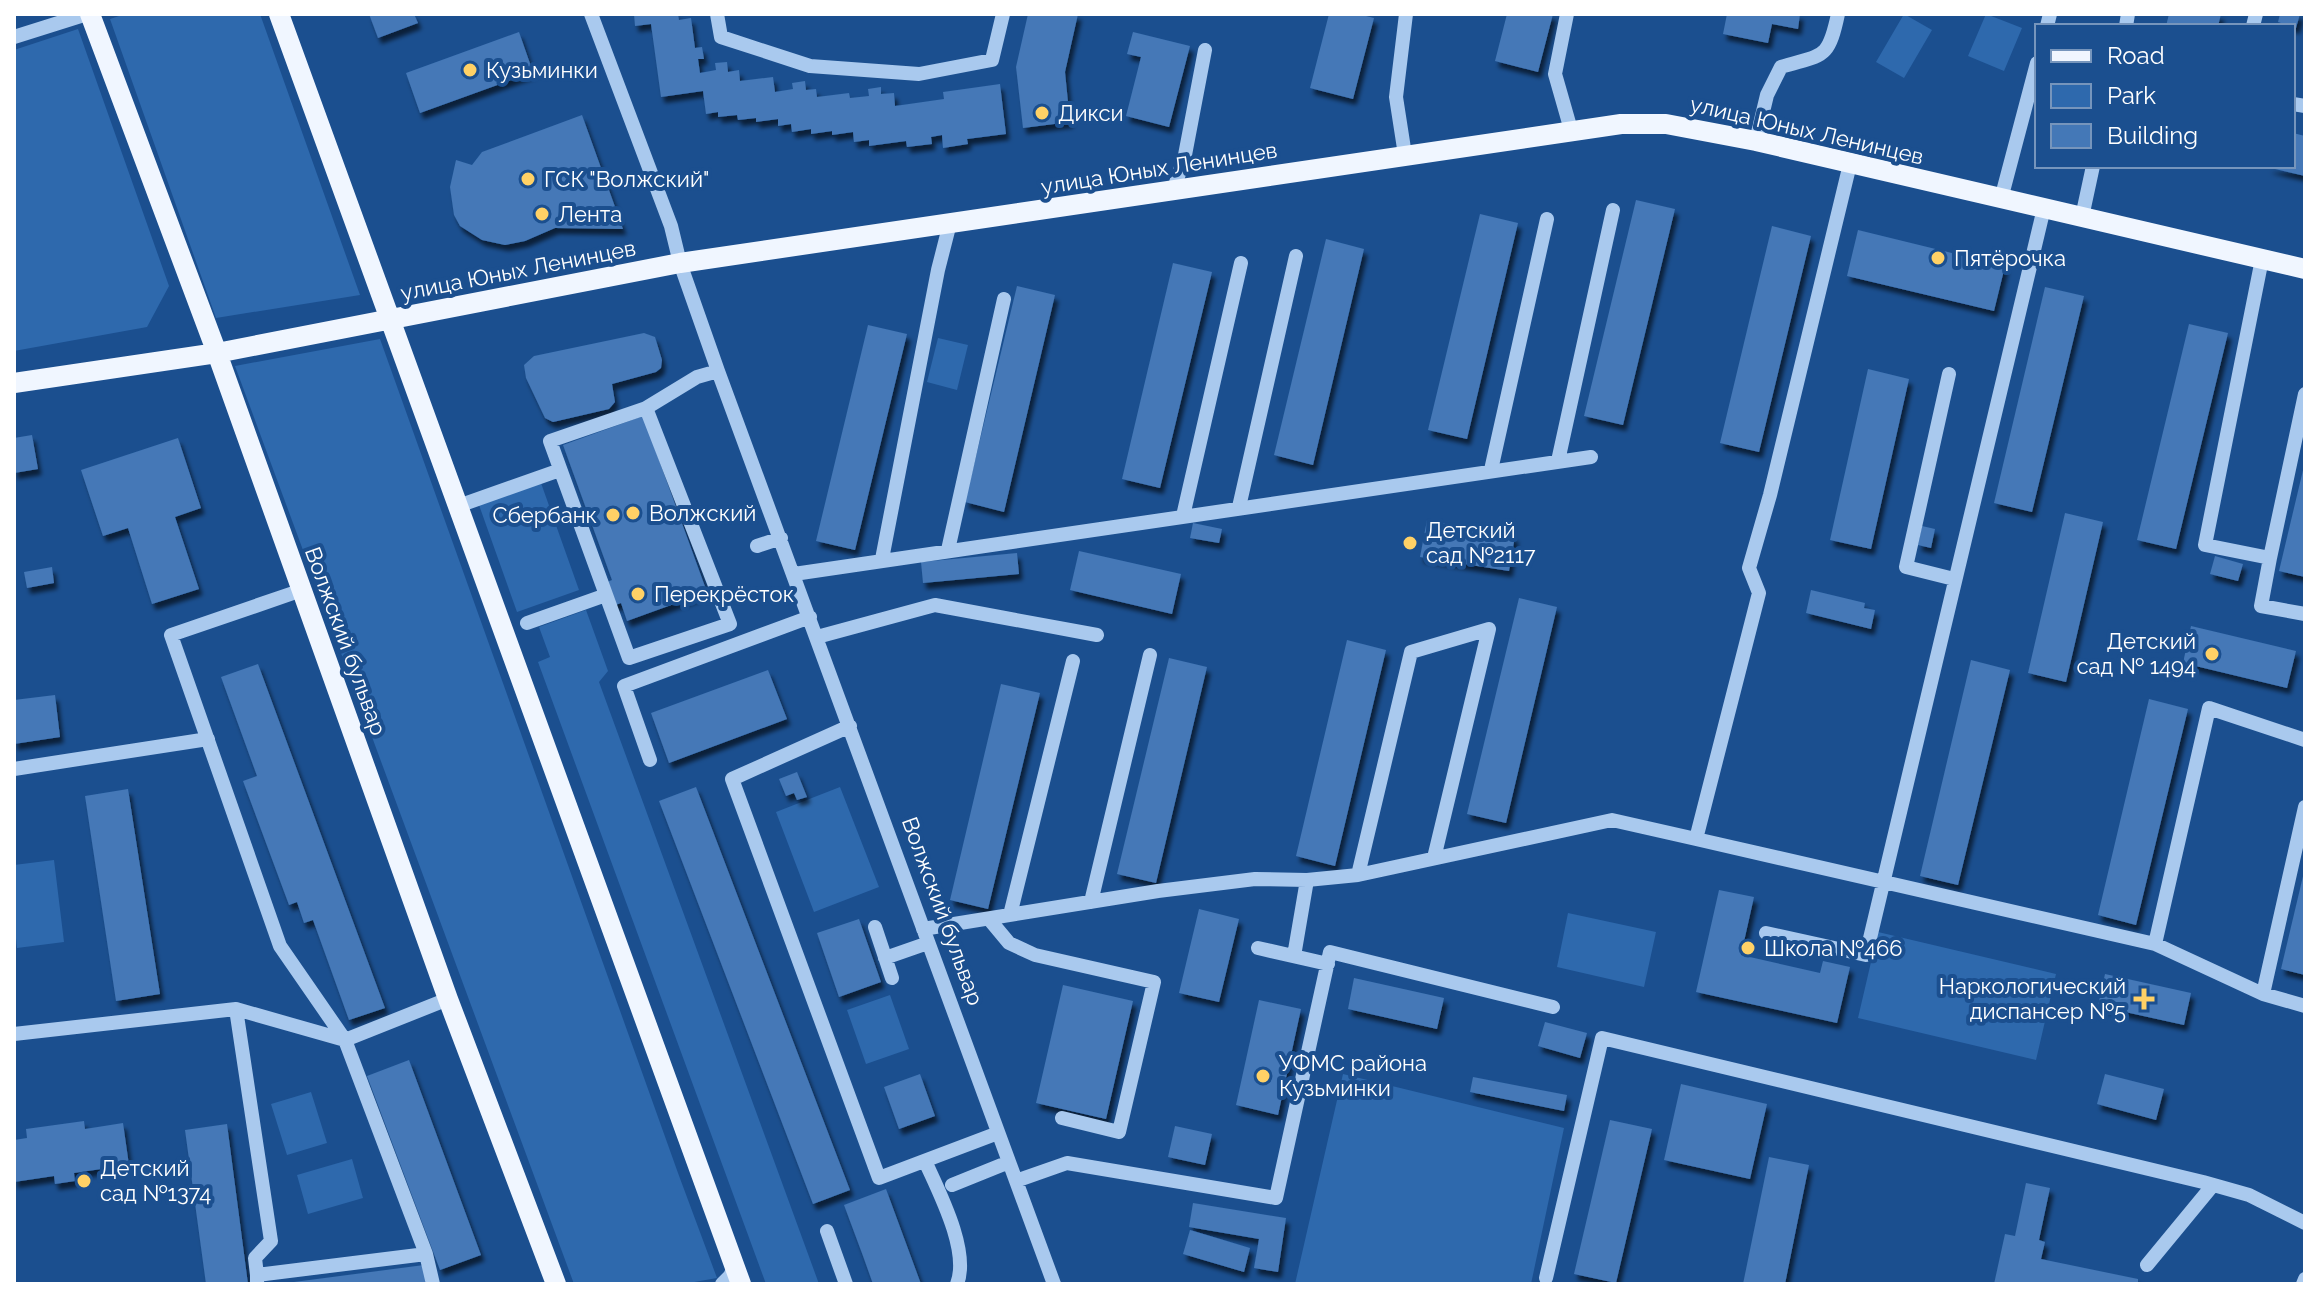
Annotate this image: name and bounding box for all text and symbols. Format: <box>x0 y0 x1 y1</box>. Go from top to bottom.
legend <box>2035 24 2295 168</box>
text: Road <box>2107 41 2165 70</box>
place label: Кузьминки <box>486 57 598 83</box>
marker: Кузьминки <box>461 61 479 79</box>
text: Park <box>2107 81 2156 110</box>
street label: улица Юных Ленинцев <box>1688 90 1926 170</box>
place label: Дикси <box>1058 100 1124 126</box>
marker: Дикси <box>1033 104 1051 122</box>
text: Building <box>2107 121 2198 150</box>
street label: улица Юных Ленинцев <box>1039 136 1279 200</box>
place label: ГСК "Волжский" <box>544 166 709 192</box>
marker: ГСК "Волжский" <box>519 170 537 188</box>
place label: Лента <box>558 201 622 227</box>
marker: Лента <box>533 205 551 223</box>
street label: улица Юных Ленинцев <box>398 234 638 306</box>
place label: Пятёрочка <box>1954 245 2066 271</box>
marker: Пятёрочка <box>1929 249 1947 267</box>
place label: Волжский <box>649 500 756 526</box>
place label: Сбербанк <box>492 502 597 528</box>
marker: Волжский <box>624 504 642 522</box>
marker: Сбербанк <box>604 506 622 524</box>
place label: Детский сад №2117 <box>1426 517 1536 568</box>
marker: Детский сад №2117 <box>1401 534 1419 552</box>
street label: Волжский бульвар <box>300 543 392 739</box>
place label: Перекрёсток <box>654 581 794 607</box>
marker: Перекрёсток <box>629 585 647 603</box>
place label: Детский сад № 1494 <box>2077 628 2196 679</box>
marker: Детский сад № 1494 <box>2203 645 2221 663</box>
street label: Волжский бульвар <box>897 813 989 1009</box>
place label: Школа №466 <box>1764 935 1903 961</box>
marker: Школа №466 <box>1739 939 1757 957</box>
place label: Наркологический диспансер №5 <box>1939 973 2126 1024</box>
marker: Наркологический диспансер №5 <box>2133 988 2155 1010</box>
place label: УФМС района Кузьминки <box>1279 1050 1427 1101</box>
marker: УФМС района Кузьминки <box>1254 1067 1272 1085</box>
place label: Детский сад №1374 <box>100 1155 211 1206</box>
marker: Детский сад №1374 <box>75 1172 93 1190</box>

